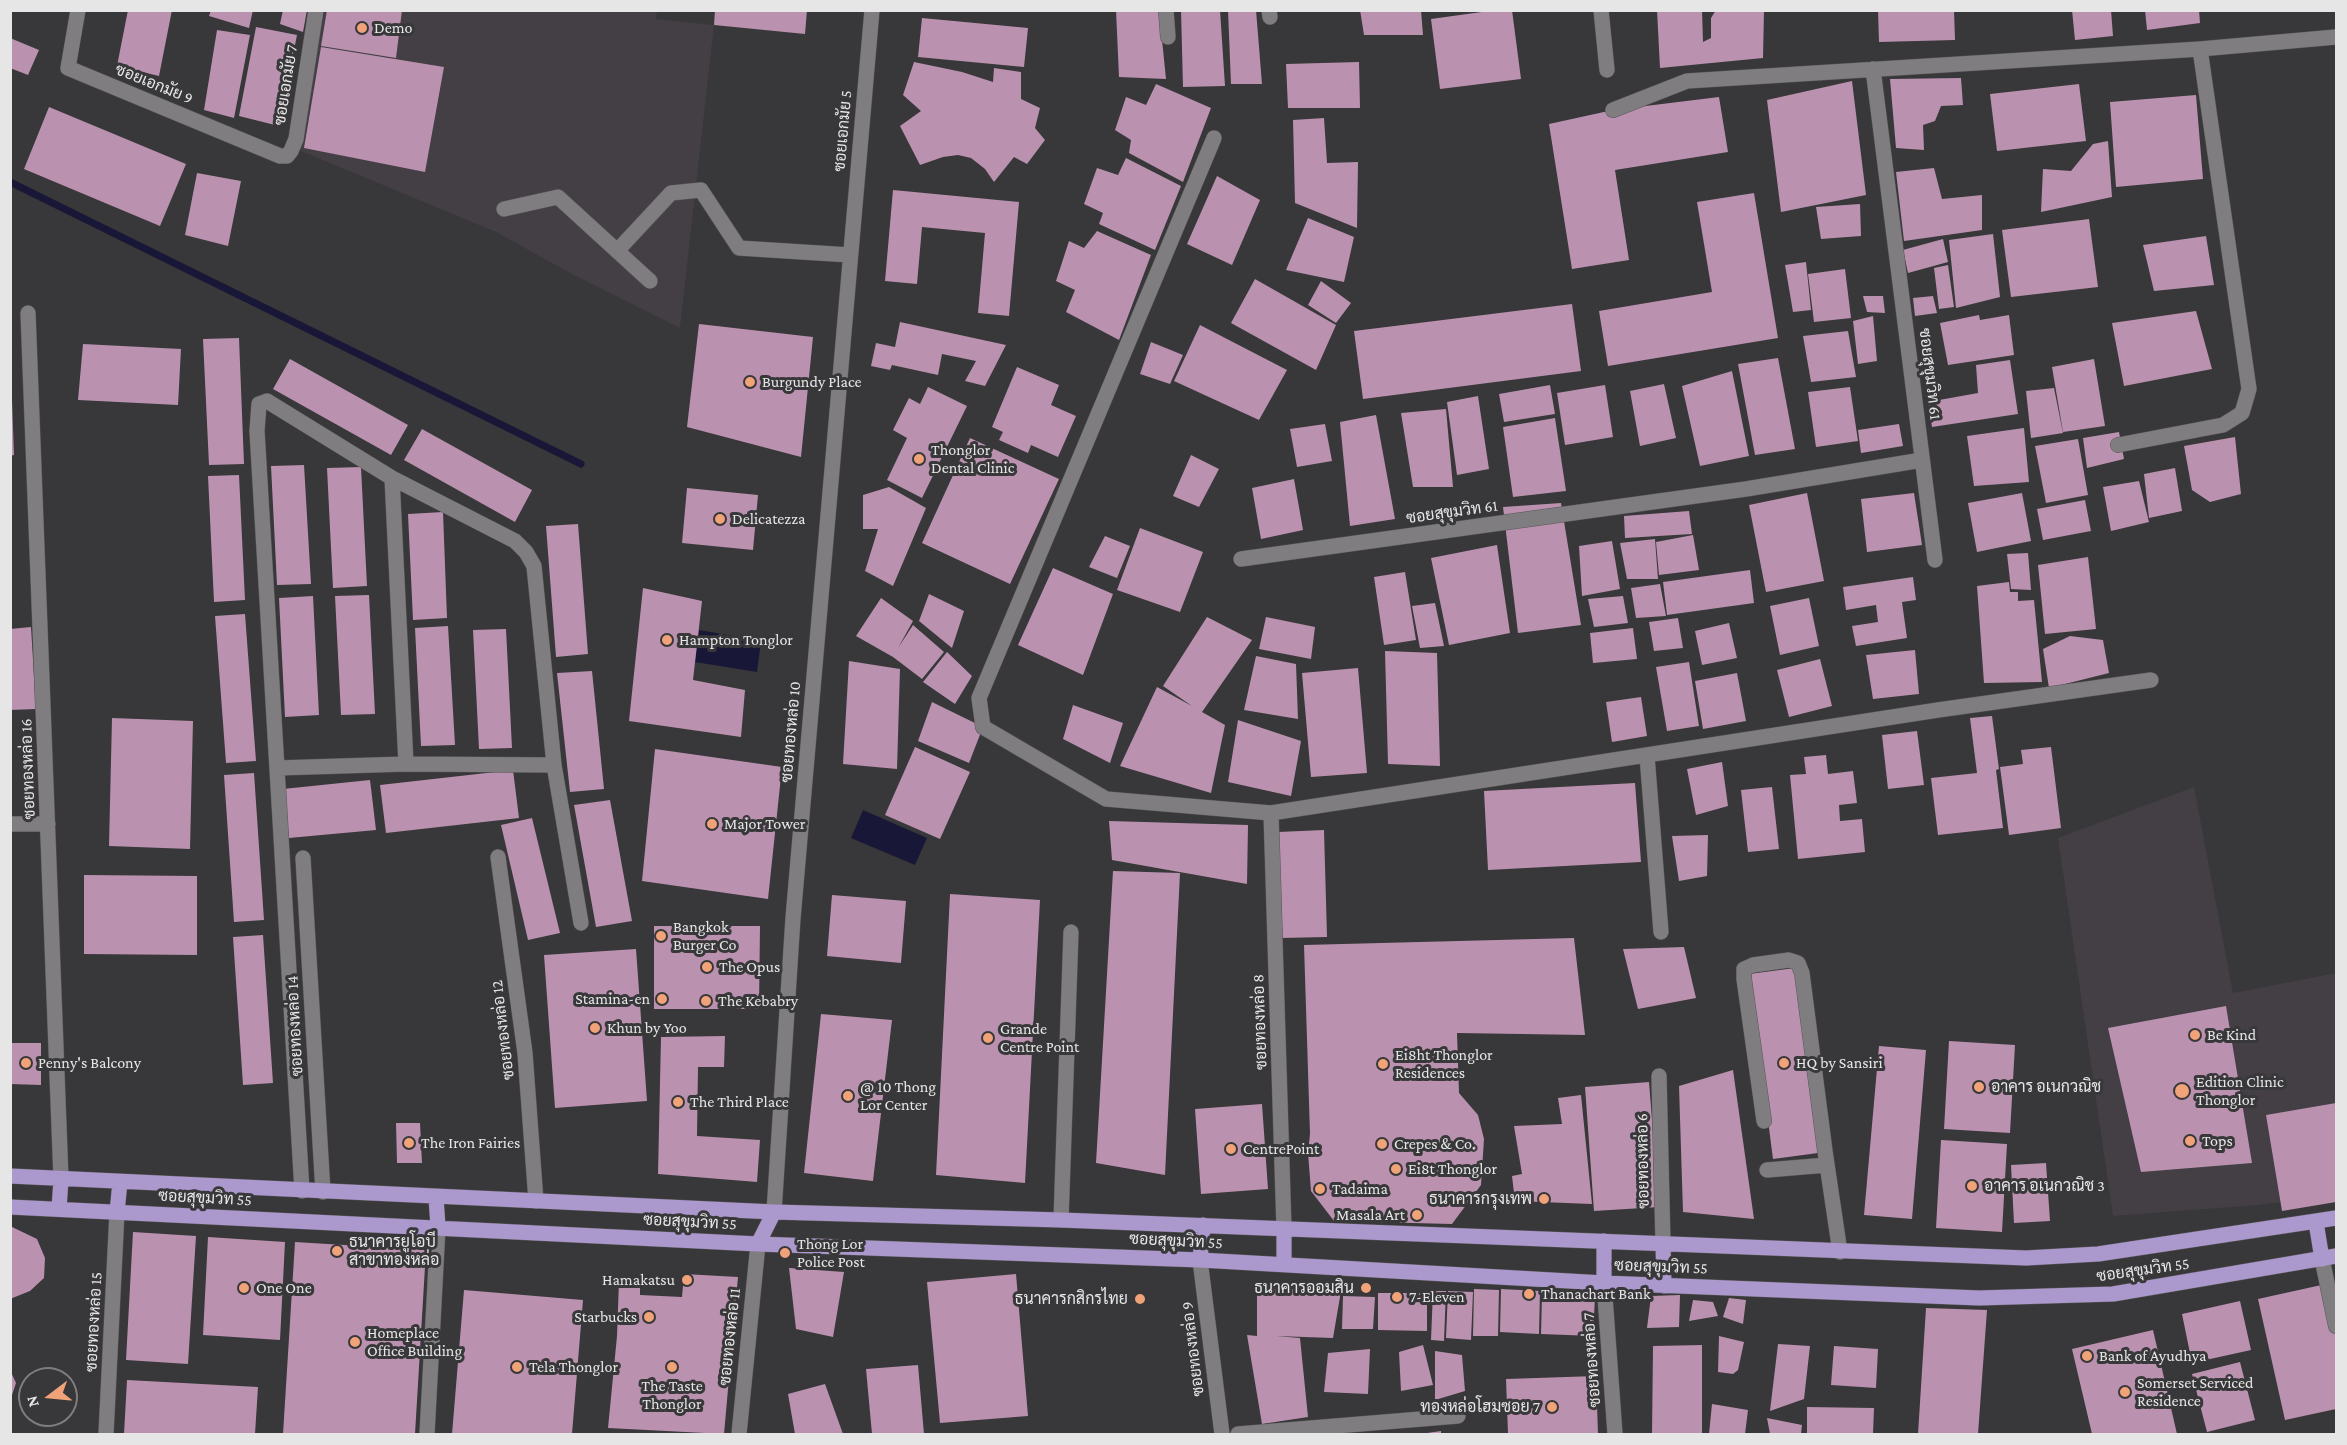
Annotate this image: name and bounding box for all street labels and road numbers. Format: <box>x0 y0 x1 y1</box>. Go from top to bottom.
street label: ซอยเอกมัย 7 <box>270 43 302 127</box>
street label: ซอยเอกมัย 9 <box>112 60 196 108</box>
street label: ซอยเอกมัย 5 <box>830 90 856 172</box>
street label: ซอยสุขุมวิท 61 <box>1915 327 1945 421</box>
street label: ซอยสุขุมวิท 61 <box>1405 496 1499 528</box>
street label: ซอยทองหล่อ 10 <box>777 680 805 784</box>
street label: ซอยทองหล่อ 16 <box>17 718 39 820</box>
street label: ซอยทองหล่อ 8 <box>1249 974 1271 1070</box>
street label: ซอยทองหล่อ 14 <box>283 975 307 1077</box>
street label: ซอยทองหล่อ 12 <box>487 979 519 1081</box>
street label: ซอยทองหล่อ 6 <box>1633 1113 1653 1209</box>
street label: ซอยสุขุมวิท 55 <box>158 1186 252 1210</box>
street label: ซอยสุขุมวิท 55 <box>643 1210 737 1234</box>
street label: ซอยสุขุมวิท 55 <box>1129 1229 1223 1253</box>
street label: ซอยสุขุมวิท 55 <box>2095 1254 2191 1286</box>
street label: ซอยสุขุมวิท 55 <box>1614 1256 1708 1278</box>
street label: ซอยทองหล่อ 15 <box>82 1271 106 1373</box>
street label: ซอยทองหล่อ 11 <box>715 1287 745 1387</box>
street label: ซอยทองหล่อ 9 <box>1178 1300 1208 1398</box>
street label: ซอยทองหล่อ 7 <box>1579 1312 1605 1408</box>

